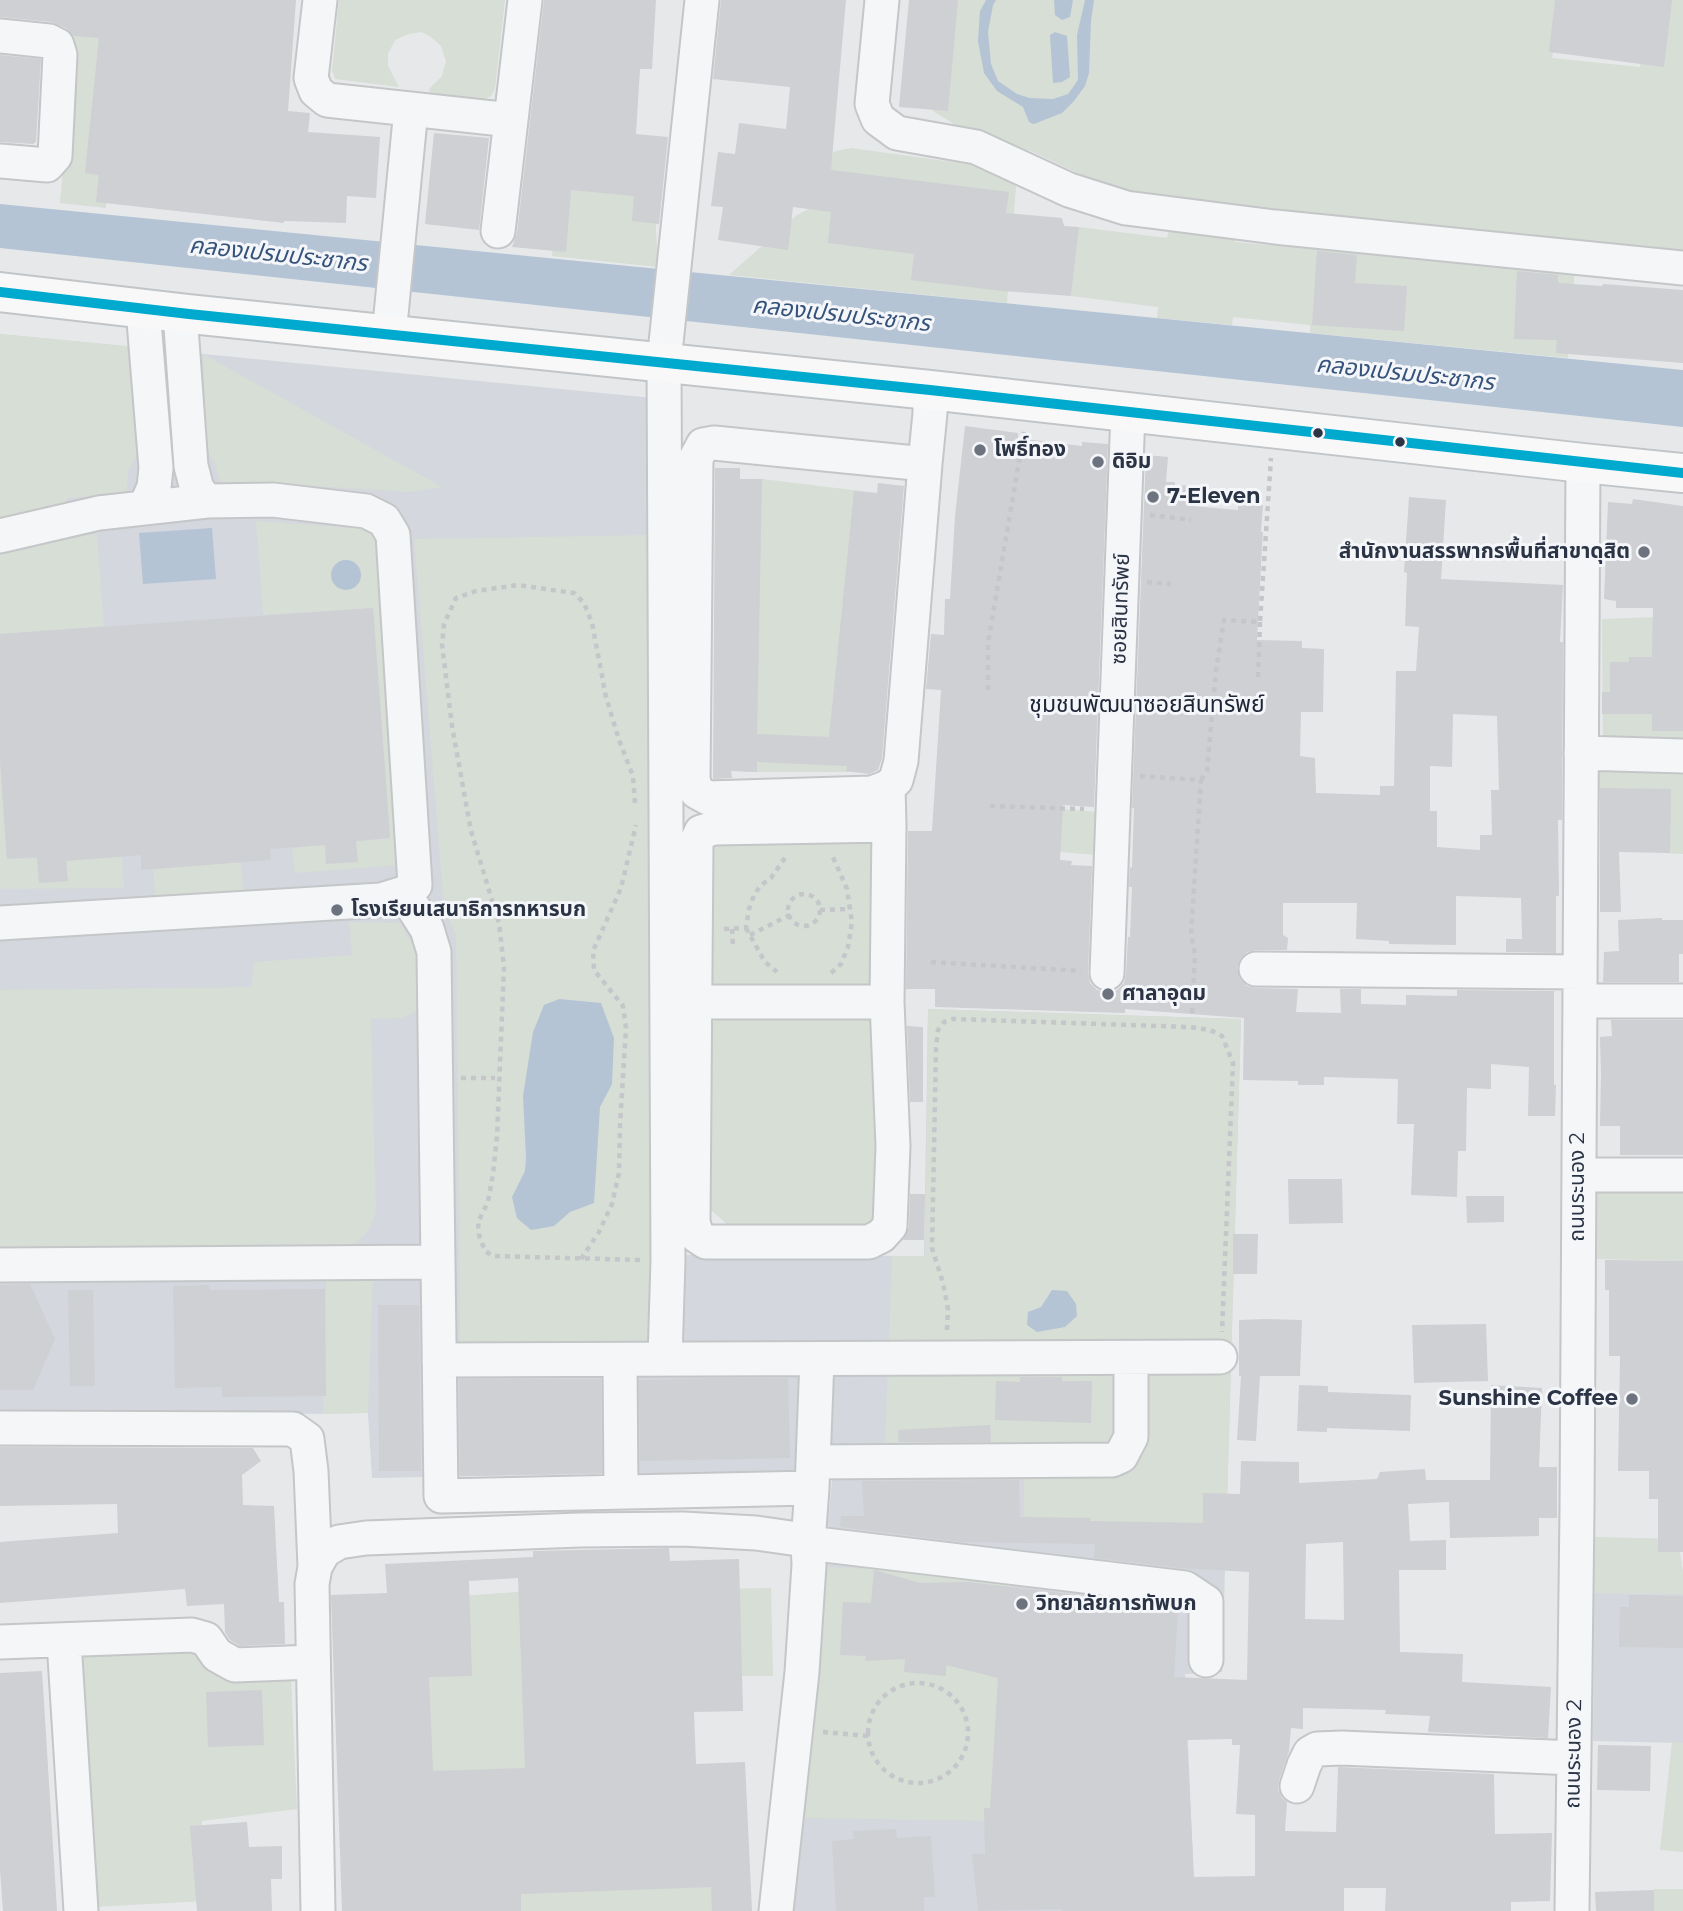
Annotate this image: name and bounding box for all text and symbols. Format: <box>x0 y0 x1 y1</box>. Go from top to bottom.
water label: คลองเปรมประชากร <box>188 232 368 278</box>
water label: คลองเปรมประชากร <box>751 292 931 338</box>
water label: คลองเปรมประชากร <box>1315 351 1495 397</box>
unlabelled marker <box>1311 426 1325 440</box>
unlabelled marker <box>1393 435 1407 449</box>
place label: โพธิ์ทอง <box>994 437 1066 463</box>
marker: โพธิ์ทอง <box>972 442 988 458</box>
place label: ดิอิม <box>1112 449 1151 475</box>
marker: ดิอิม <box>1090 454 1106 470</box>
place label: 7-Eleven <box>1167 484 1261 510</box>
marker: 7-Eleven <box>1145 489 1161 505</box>
place label: สำนักงานสรรพากรพื้นที่สาขาดุสิต <box>1339 539 1630 565</box>
marker: สำนักงานสรรพากรพื้นที่สาขาดุสิต <box>1636 544 1652 560</box>
street label: ซอยสินทรัพย์ <box>1106 553 1136 665</box>
district label: ชุมชนพัฒนาซอยสินทรัพย์ <box>1029 691 1265 719</box>
place label: โรงเรียนเสนาธิการทหารบก <box>351 897 586 923</box>
marker: โรงเรียนเสนาธิการทหารบก <box>329 902 345 918</box>
place label: ศาลาอุดม <box>1122 981 1206 1007</box>
marker: ศาลาอุดม <box>1100 986 1116 1002</box>
street label: ถนนระนอง 2 <box>1565 1132 1591 1242</box>
place label: Sunshine Coffee <box>1439 1386 1618 1412</box>
marker: Sunshine Coffee <box>1624 1391 1640 1407</box>
place label: วิทยาลัยการทัพบก <box>1036 1591 1196 1617</box>
marker: วิทยาลัยการทัพบก <box>1014 1596 1030 1612</box>
street label: ถนนระนอง 2 <box>1560 1699 1588 1809</box>

